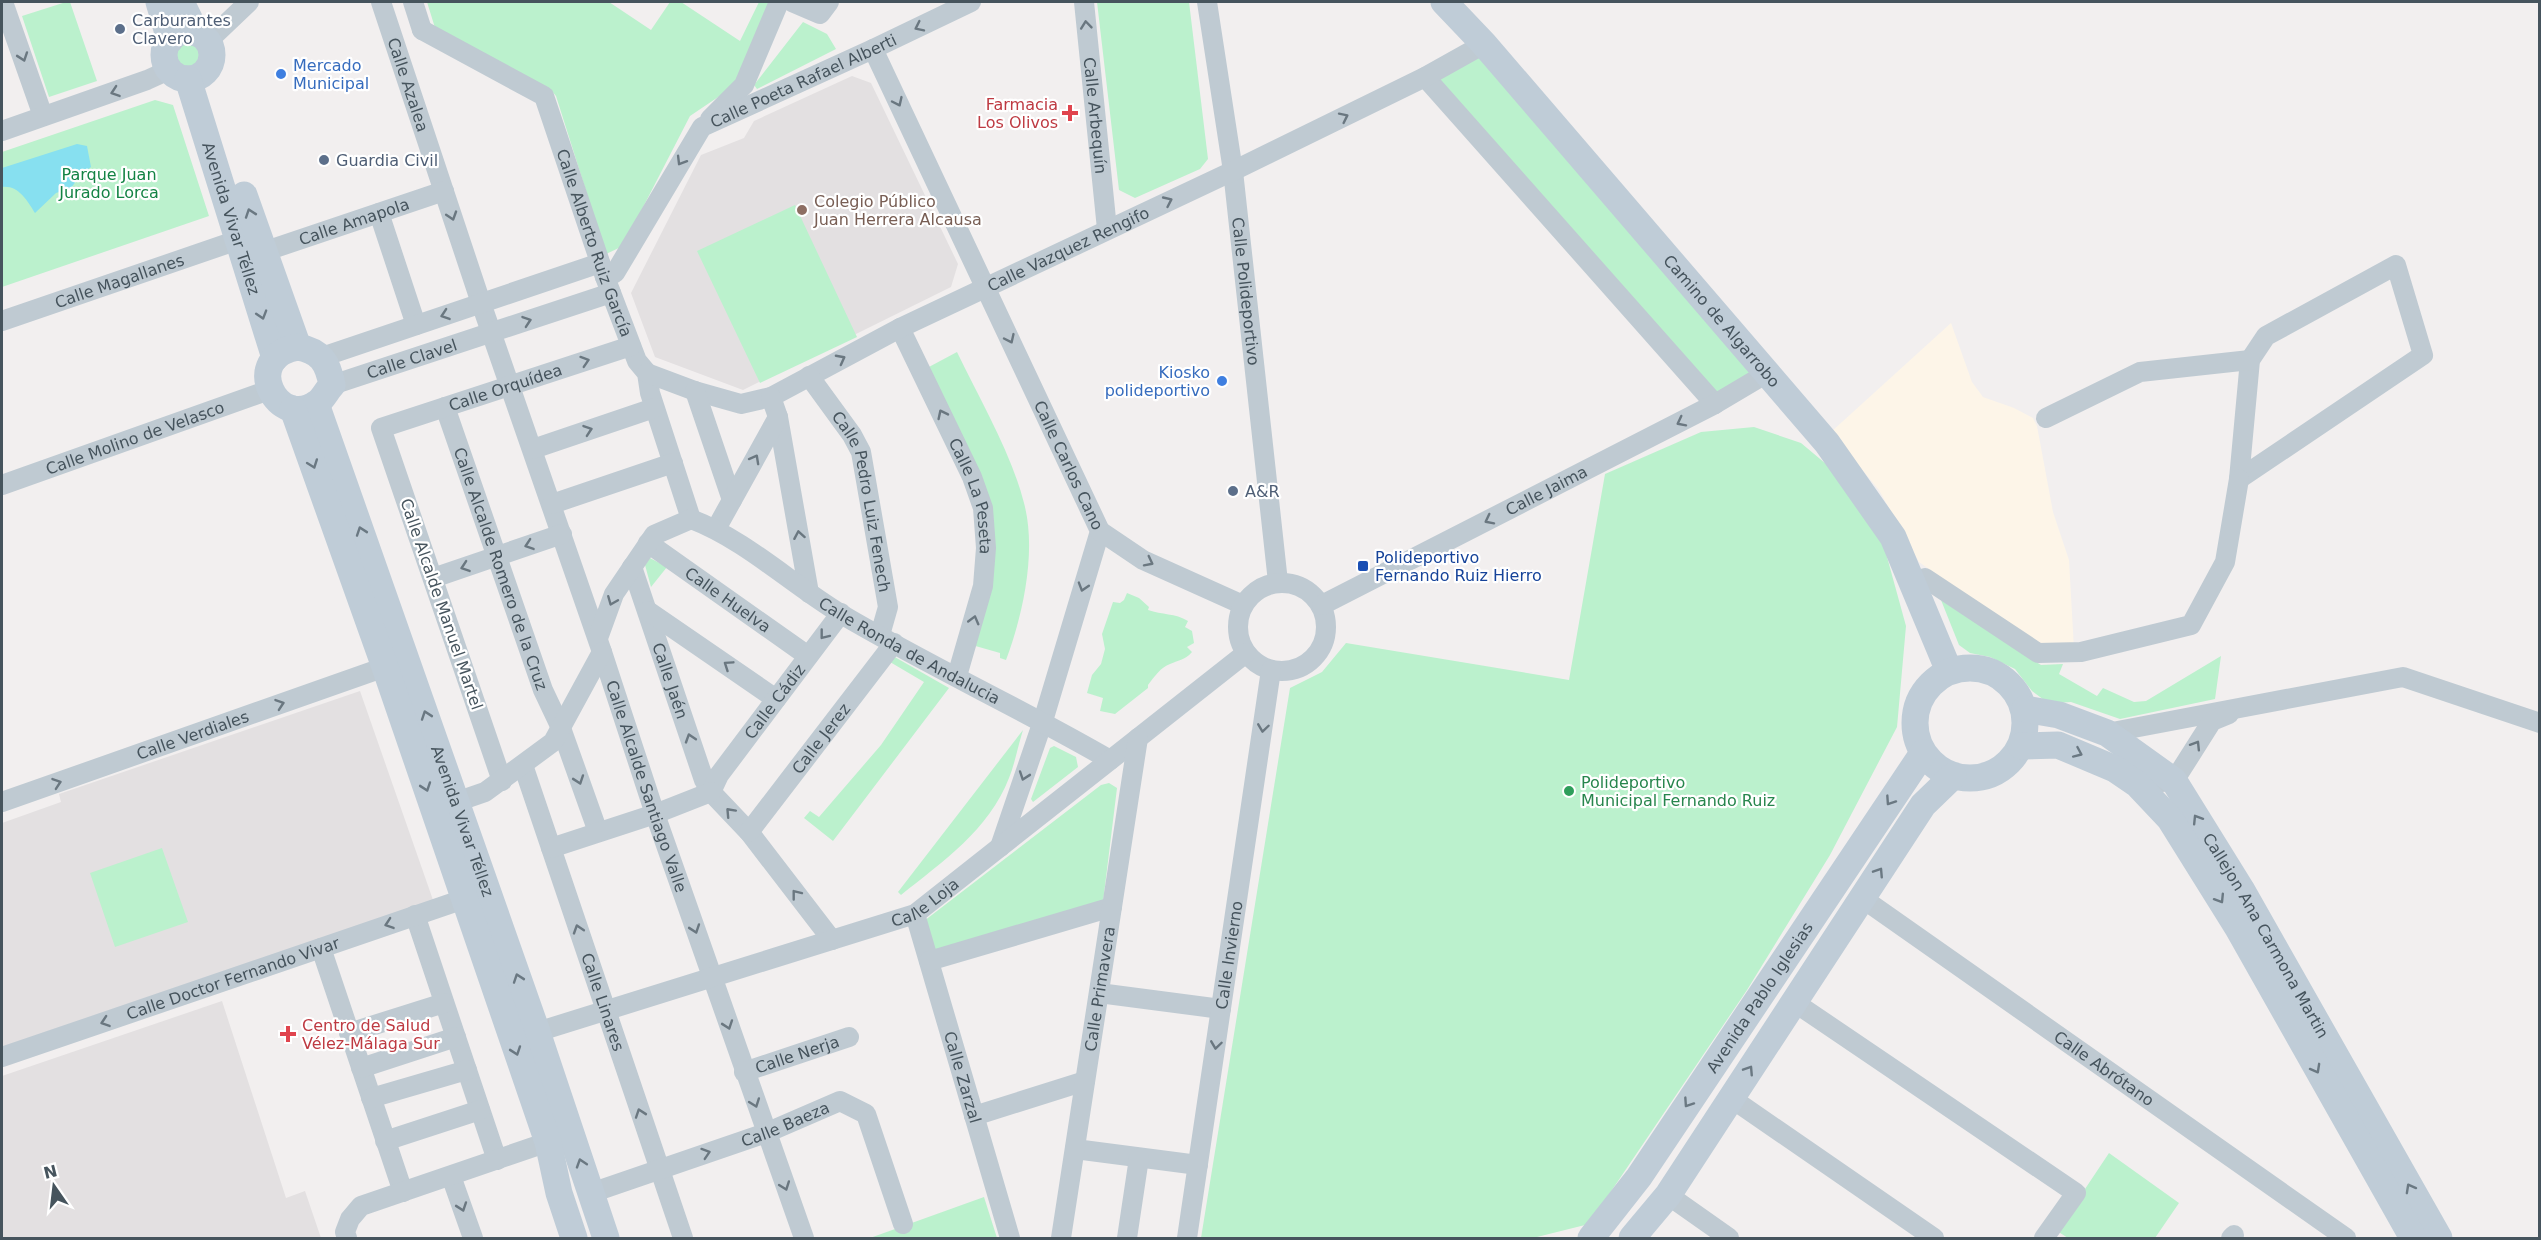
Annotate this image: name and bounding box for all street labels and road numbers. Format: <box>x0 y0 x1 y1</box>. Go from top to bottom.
street label: Calle Poeta Rafael Alberti <box>707 30 900 132</box>
street label: Calle Azalea <box>383 35 432 134</box>
street label: Calle Arbequín <box>1080 56 1110 175</box>
street label: Avenida Vivar Téllez <box>198 140 264 297</box>
street label: Calle Alberto Ruiz García <box>553 146 636 340</box>
street label: Calle Amapola <box>296 194 412 249</box>
street label: Calle Vazquez Rengifo <box>984 203 1152 296</box>
street label: Calle Polideportivo <box>1228 216 1263 367</box>
street label: Calle Magallanes <box>52 250 187 312</box>
street label: Camino de Algarrobo <box>1659 251 1784 391</box>
street label: Calle Clavel <box>364 335 460 383</box>
street label: Calle Orquídea <box>446 360 565 415</box>
street label: Calle Molino de Velasco <box>43 398 227 479</box>
street label: Calle Carlos Cano <box>1030 398 1107 533</box>
street label: Calle Pedro Luiz Fenech <box>828 408 894 594</box>
street label: Calle La Peseta <box>945 435 995 555</box>
street label: Calle Alcalde Romero de la Cruz <box>450 445 551 693</box>
street label: Calle Jaima <box>1503 462 1591 519</box>
street label: Calle Alcalde Manuel Martel <box>396 496 487 712</box>
street label: Calle Huelva <box>681 563 774 637</box>
street label: Calle Ronda de Andalucia <box>815 593 1003 708</box>
street label: Calle Jaén <box>648 640 692 721</box>
street label: Calle Cádiz <box>741 660 809 743</box>
street label: Calle Alcalde Santiago Valle <box>602 678 691 895</box>
street label: Calle Jerez <box>788 700 854 778</box>
street label: Calle Verdiales <box>134 707 251 764</box>
street label: Avenida Vivar Téllez <box>427 743 498 899</box>
street label: Callejon Ana Carmona Martin <box>2199 830 2333 1042</box>
street label: Calle Loja <box>889 874 963 931</box>
street label: Calle Invierno <box>1212 900 1247 1011</box>
street label: Avenida Pablo Iglesias <box>1703 919 1817 1076</box>
street label: Calle Primavera <box>1081 925 1119 1053</box>
street label: Calle Doctor Fernando Vivar <box>124 933 342 1024</box>
street label: Calle Linares <box>577 950 628 1054</box>
street label: Calle Abrótano <box>2050 1027 2158 1110</box>
street label: Calle Zarzal <box>940 1029 985 1125</box>
street label: Calle Nerja <box>753 1032 842 1078</box>
street label: Calle Baeza <box>739 1098 832 1151</box>

